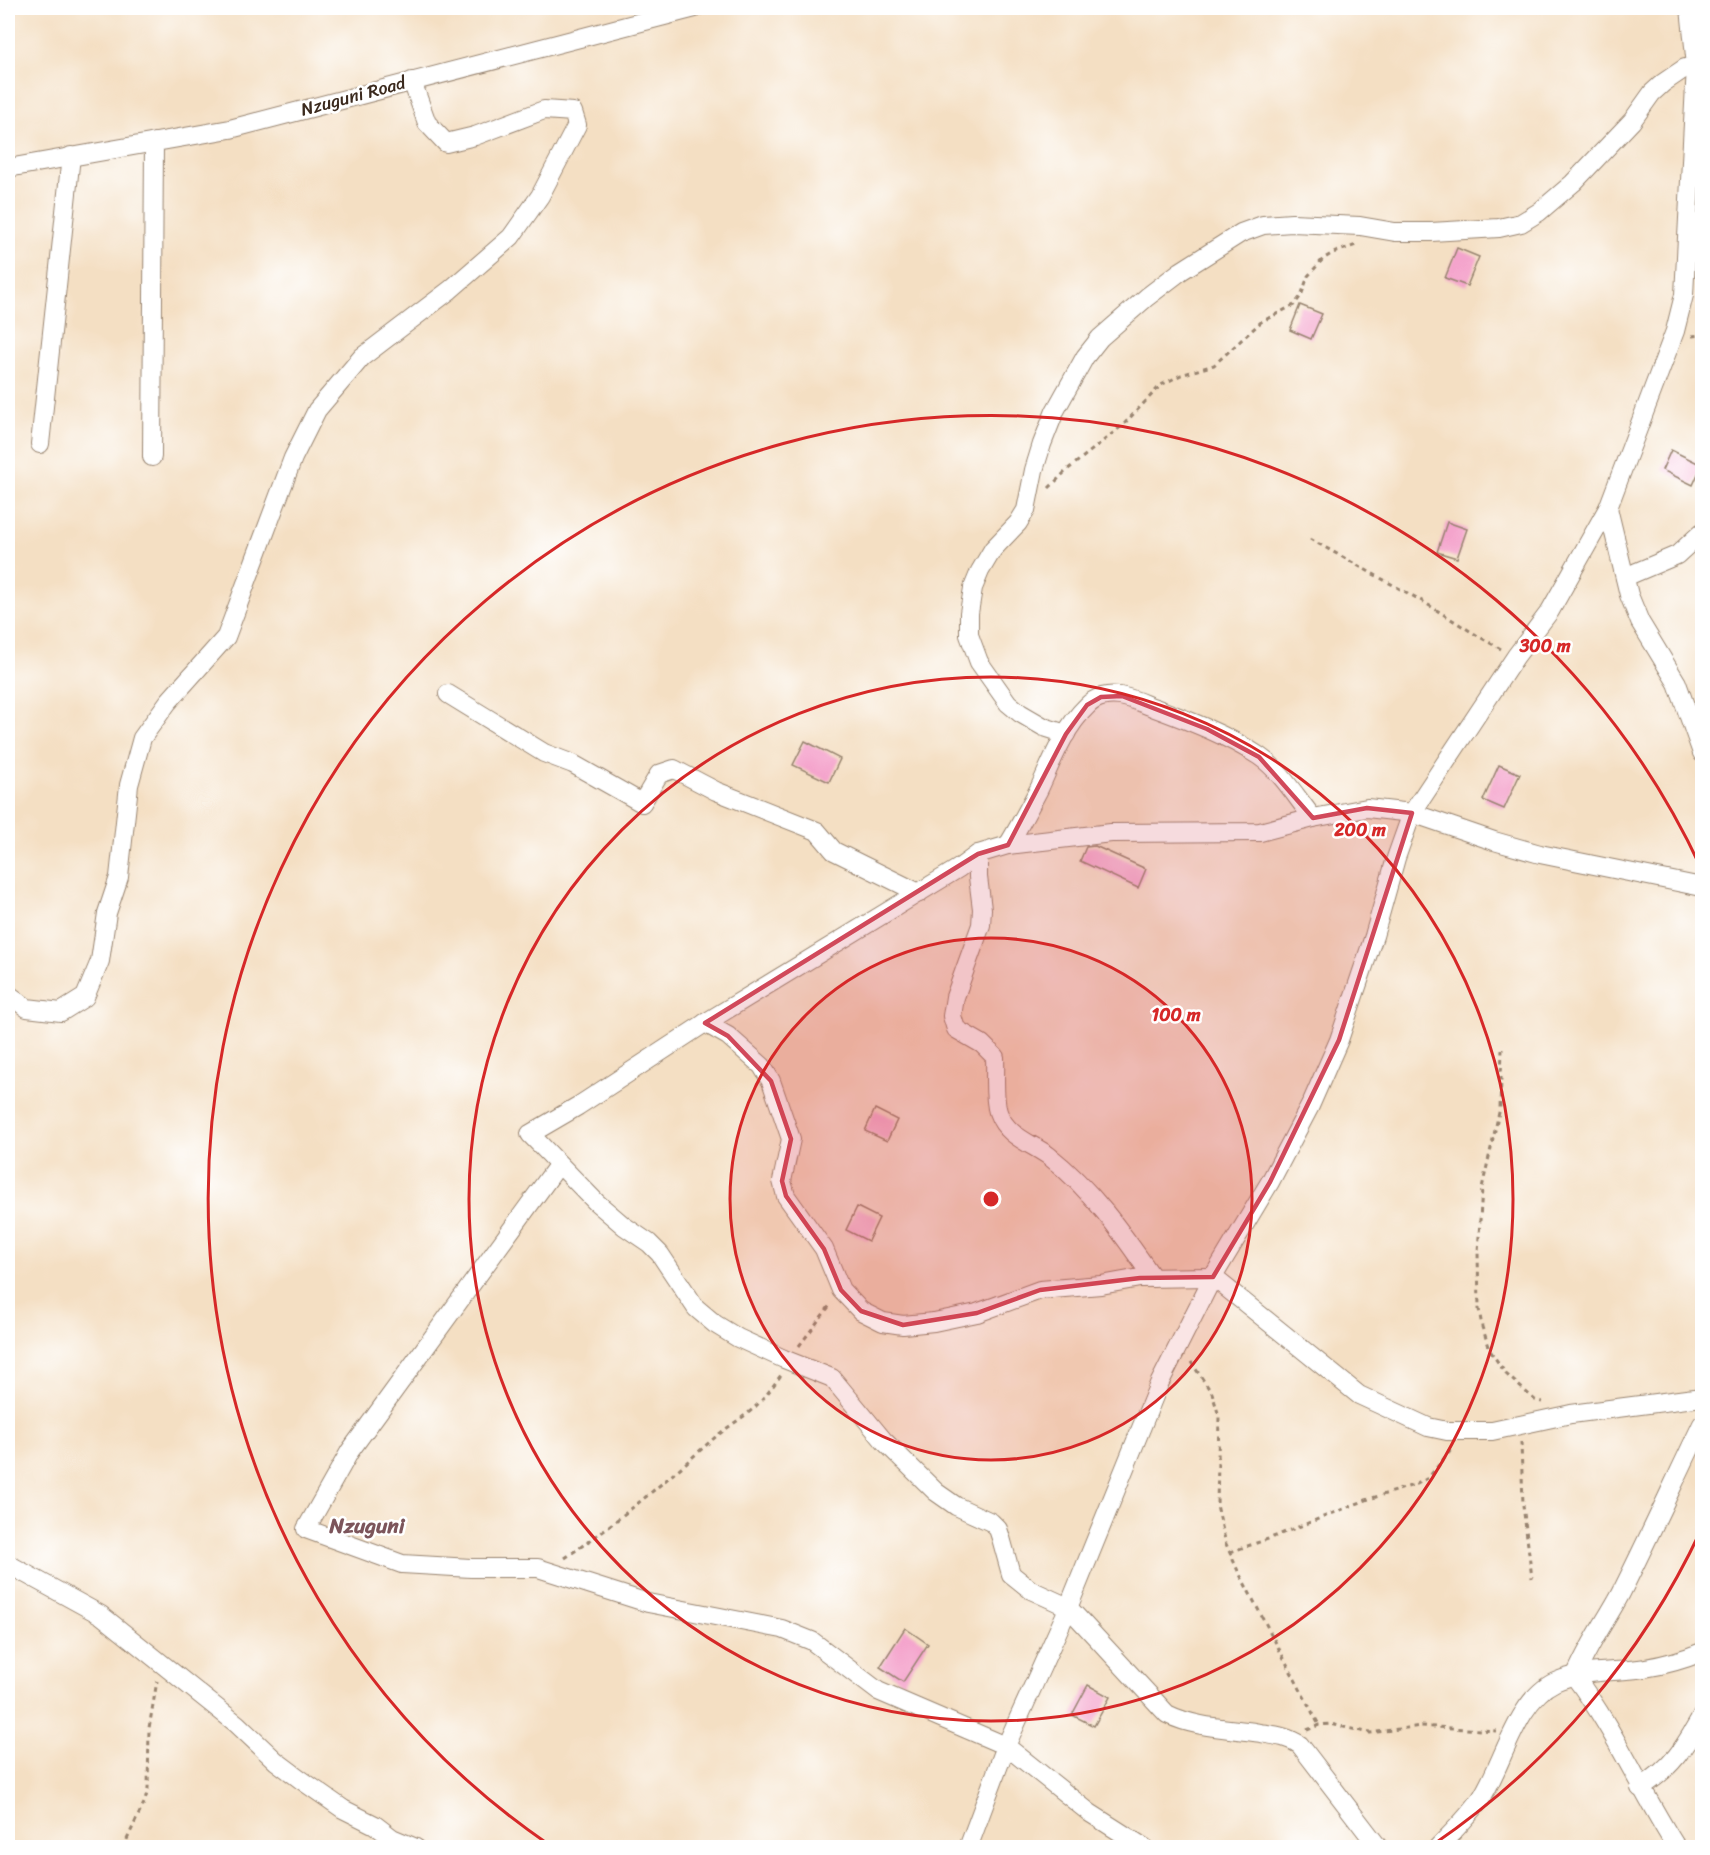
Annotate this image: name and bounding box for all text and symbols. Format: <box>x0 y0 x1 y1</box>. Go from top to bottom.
street label: Nzuguni Road <box>297 66 410 125</box>
text: 300 m <box>1518 630 1571 662</box>
text: 200 m <box>1333 814 1386 846</box>
text: 100 m <box>1152 999 1201 1031</box>
centre of rings <box>981 1189 1001 1209</box>
district label: Nzuguni <box>329 1507 406 1545</box>

